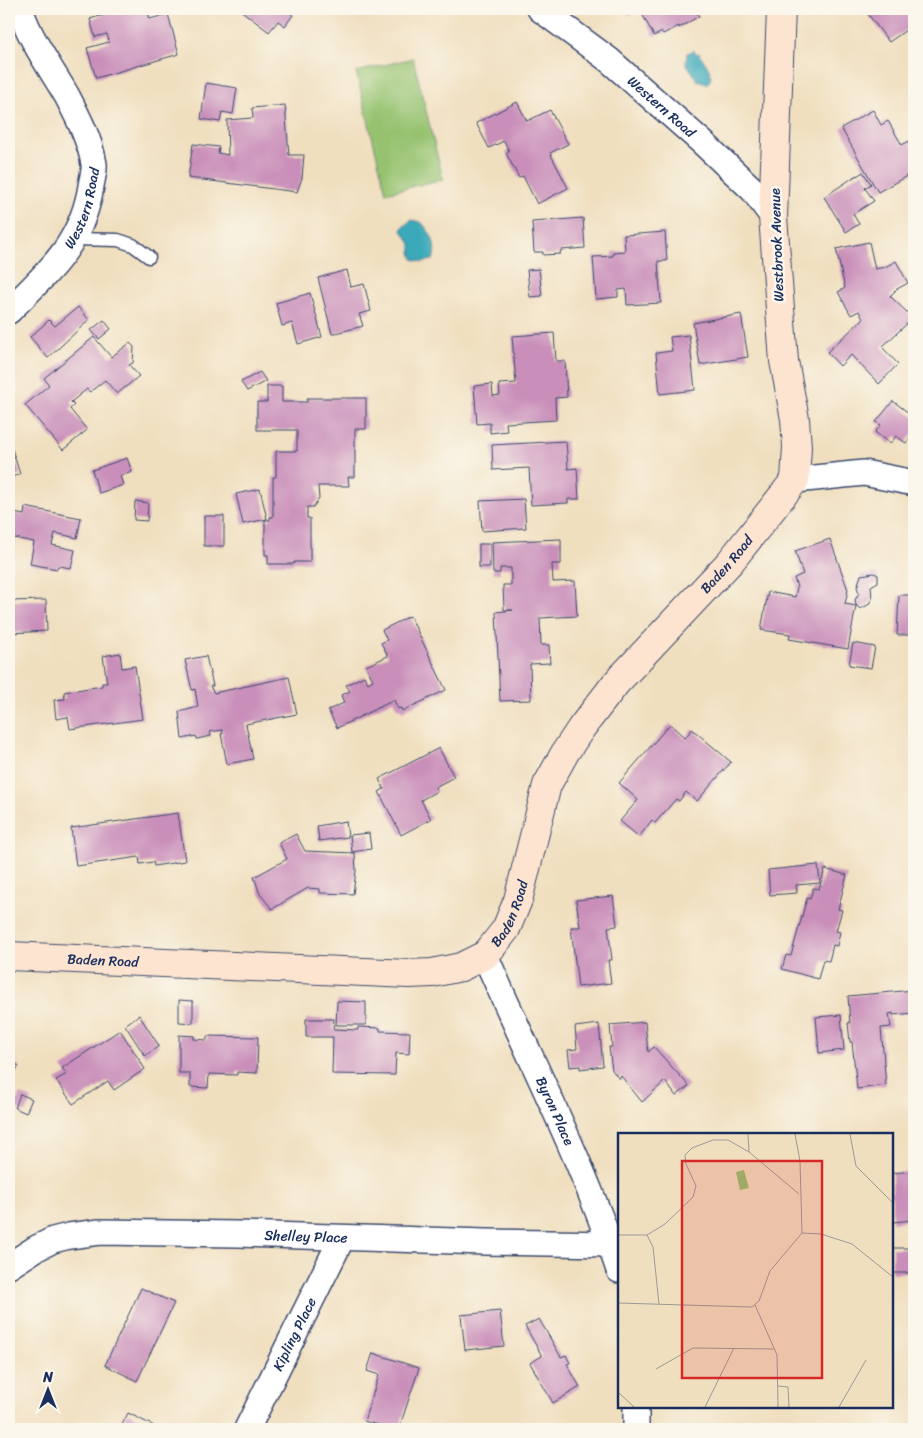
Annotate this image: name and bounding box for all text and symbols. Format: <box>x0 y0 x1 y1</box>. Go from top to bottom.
street label: Western Road <box>622 69 703 145</box>
street label: Western Road <box>57 164 107 254</box>
street label: Westbrook Avenue <box>763 188 791 302</box>
street label: Baden Road <box>694 528 761 599</box>
street label: Baden Road <box>484 876 535 952</box>
street label: Baden Road <box>67 946 141 974</box>
street label: Byron Place <box>529 1072 582 1150</box>
inset map <box>618 1133 893 1408</box>
street label: Shelley Place <box>264 1222 348 1250</box>
street label: Kipling Place <box>265 1293 323 1375</box>
text: N <box>42 1365 53 1390</box>
north arrow <box>22 1366 72 1416</box>

